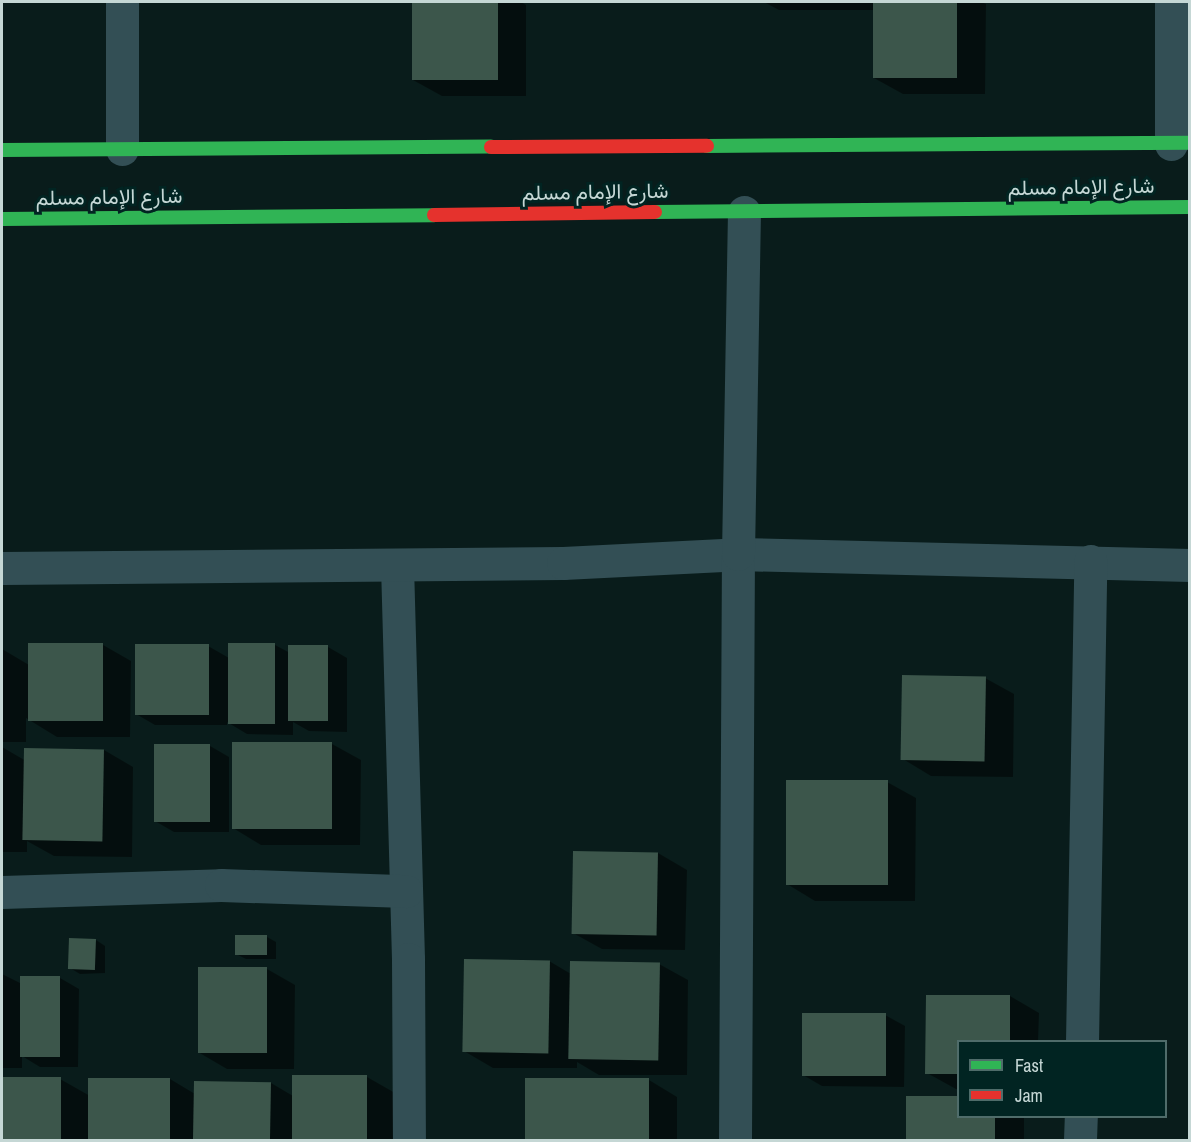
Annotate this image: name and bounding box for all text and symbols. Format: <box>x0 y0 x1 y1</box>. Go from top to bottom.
street label: شارع الإمام مسلم <box>1007 173 1155 201</box>
street label: شارع الإمام مسلم <box>521 178 669 206</box>
street label: شارع الإمام مسلم <box>35 183 183 211</box>
legend <box>957 1040 1167 1118</box>
text: Fast <box>1015 1053 1043 1078</box>
text: Jam <box>1015 1083 1043 1108</box>

